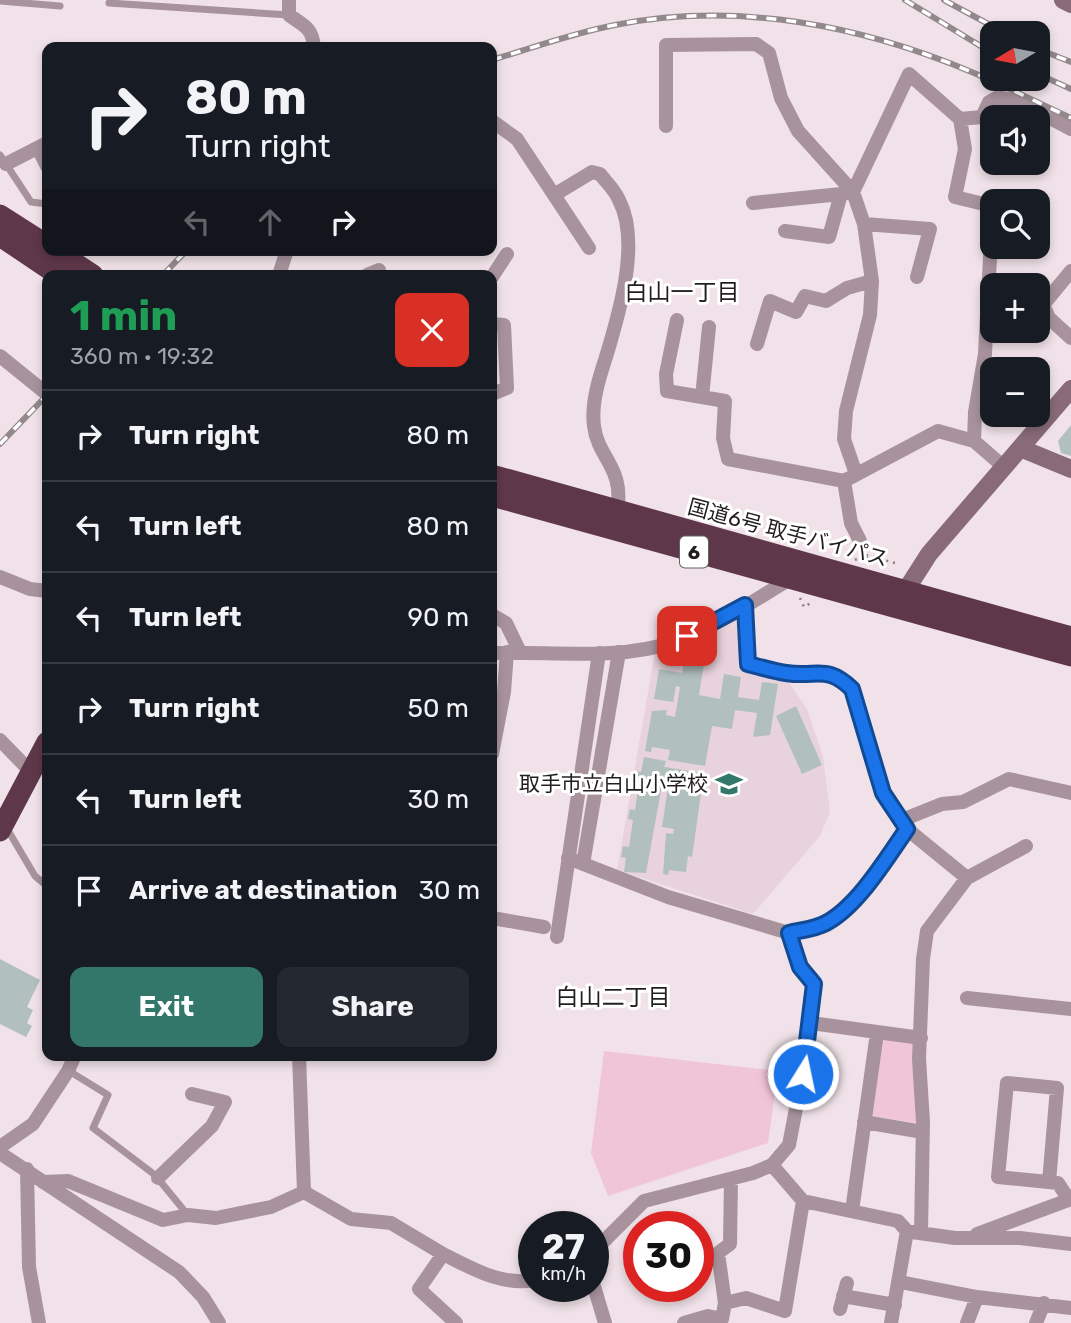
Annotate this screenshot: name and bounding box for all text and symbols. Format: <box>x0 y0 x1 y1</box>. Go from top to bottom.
north arrow <box>980 21 1050 91</box>
map controls <box>980 21 1050 427</box>
text: 80 m <box>185 68 307 126</box>
icon: right <box>70 70 161 161</box>
button: sound <box>980 105 1050 175</box>
text: Turn right <box>185 127 330 165</box>
button: search <box>980 189 1050 259</box>
icon: left <box>178 203 216 241</box>
icon: ahead <box>251 203 289 241</box>
icon: right <box>324 203 362 241</box>
button: + <box>980 273 1050 343</box>
district label: 白山一丁目 <box>625 278 740 306</box>
text: 1 min <box>70 291 177 341</box>
button: close <box>395 293 469 367</box>
text: 360 m · 19:32 <box>70 342 214 370</box>
button: − <box>980 357 1050 427</box>
icon: right <box>70 417 108 455</box>
text: Turn right <box>129 420 259 451</box>
text: 80 m <box>406 420 469 451</box>
street label: 国道6号 取手バイパス <box>685 494 891 572</box>
icon: left <box>70 508 108 546</box>
text: Turn left <box>129 511 241 542</box>
text: 80 m <box>406 511 469 542</box>
road number: 6 <box>680 537 708 568</box>
icon: left <box>70 599 108 637</box>
text: Turn left <box>129 602 241 633</box>
text: 90 m <box>408 602 469 633</box>
pin <box>657 606 717 666</box>
icon: arrive <box>668 617 706 655</box>
icon: right <box>70 690 108 728</box>
text: Turn right <box>129 693 259 724</box>
text: 50 m <box>408 693 469 724</box>
school or university icon: 取手市立白山小学校 <box>714 769 744 799</box>
place label: 取手市立白山小学校 <box>519 771 708 796</box>
icon: left <box>70 781 108 819</box>
text: Turn left <box>129 784 241 815</box>
text: 30 m <box>407 784 469 815</box>
icon: arrive <box>70 872 108 910</box>
text: Arrive at destination <box>129 875 397 906</box>
text: 30 m <box>418 875 480 906</box>
button: Exit <box>70 967 263 1047</box>
button: Share <box>277 967 469 1047</box>
district label: 白山二丁目 <box>556 983 671 1011</box>
position arrow <box>766 1037 840 1111</box>
speed limit sign: 30 <box>623 1211 714 1302</box>
text: 27 <box>542 1226 585 1268</box>
text: km/h <box>541 1263 586 1285</box>

